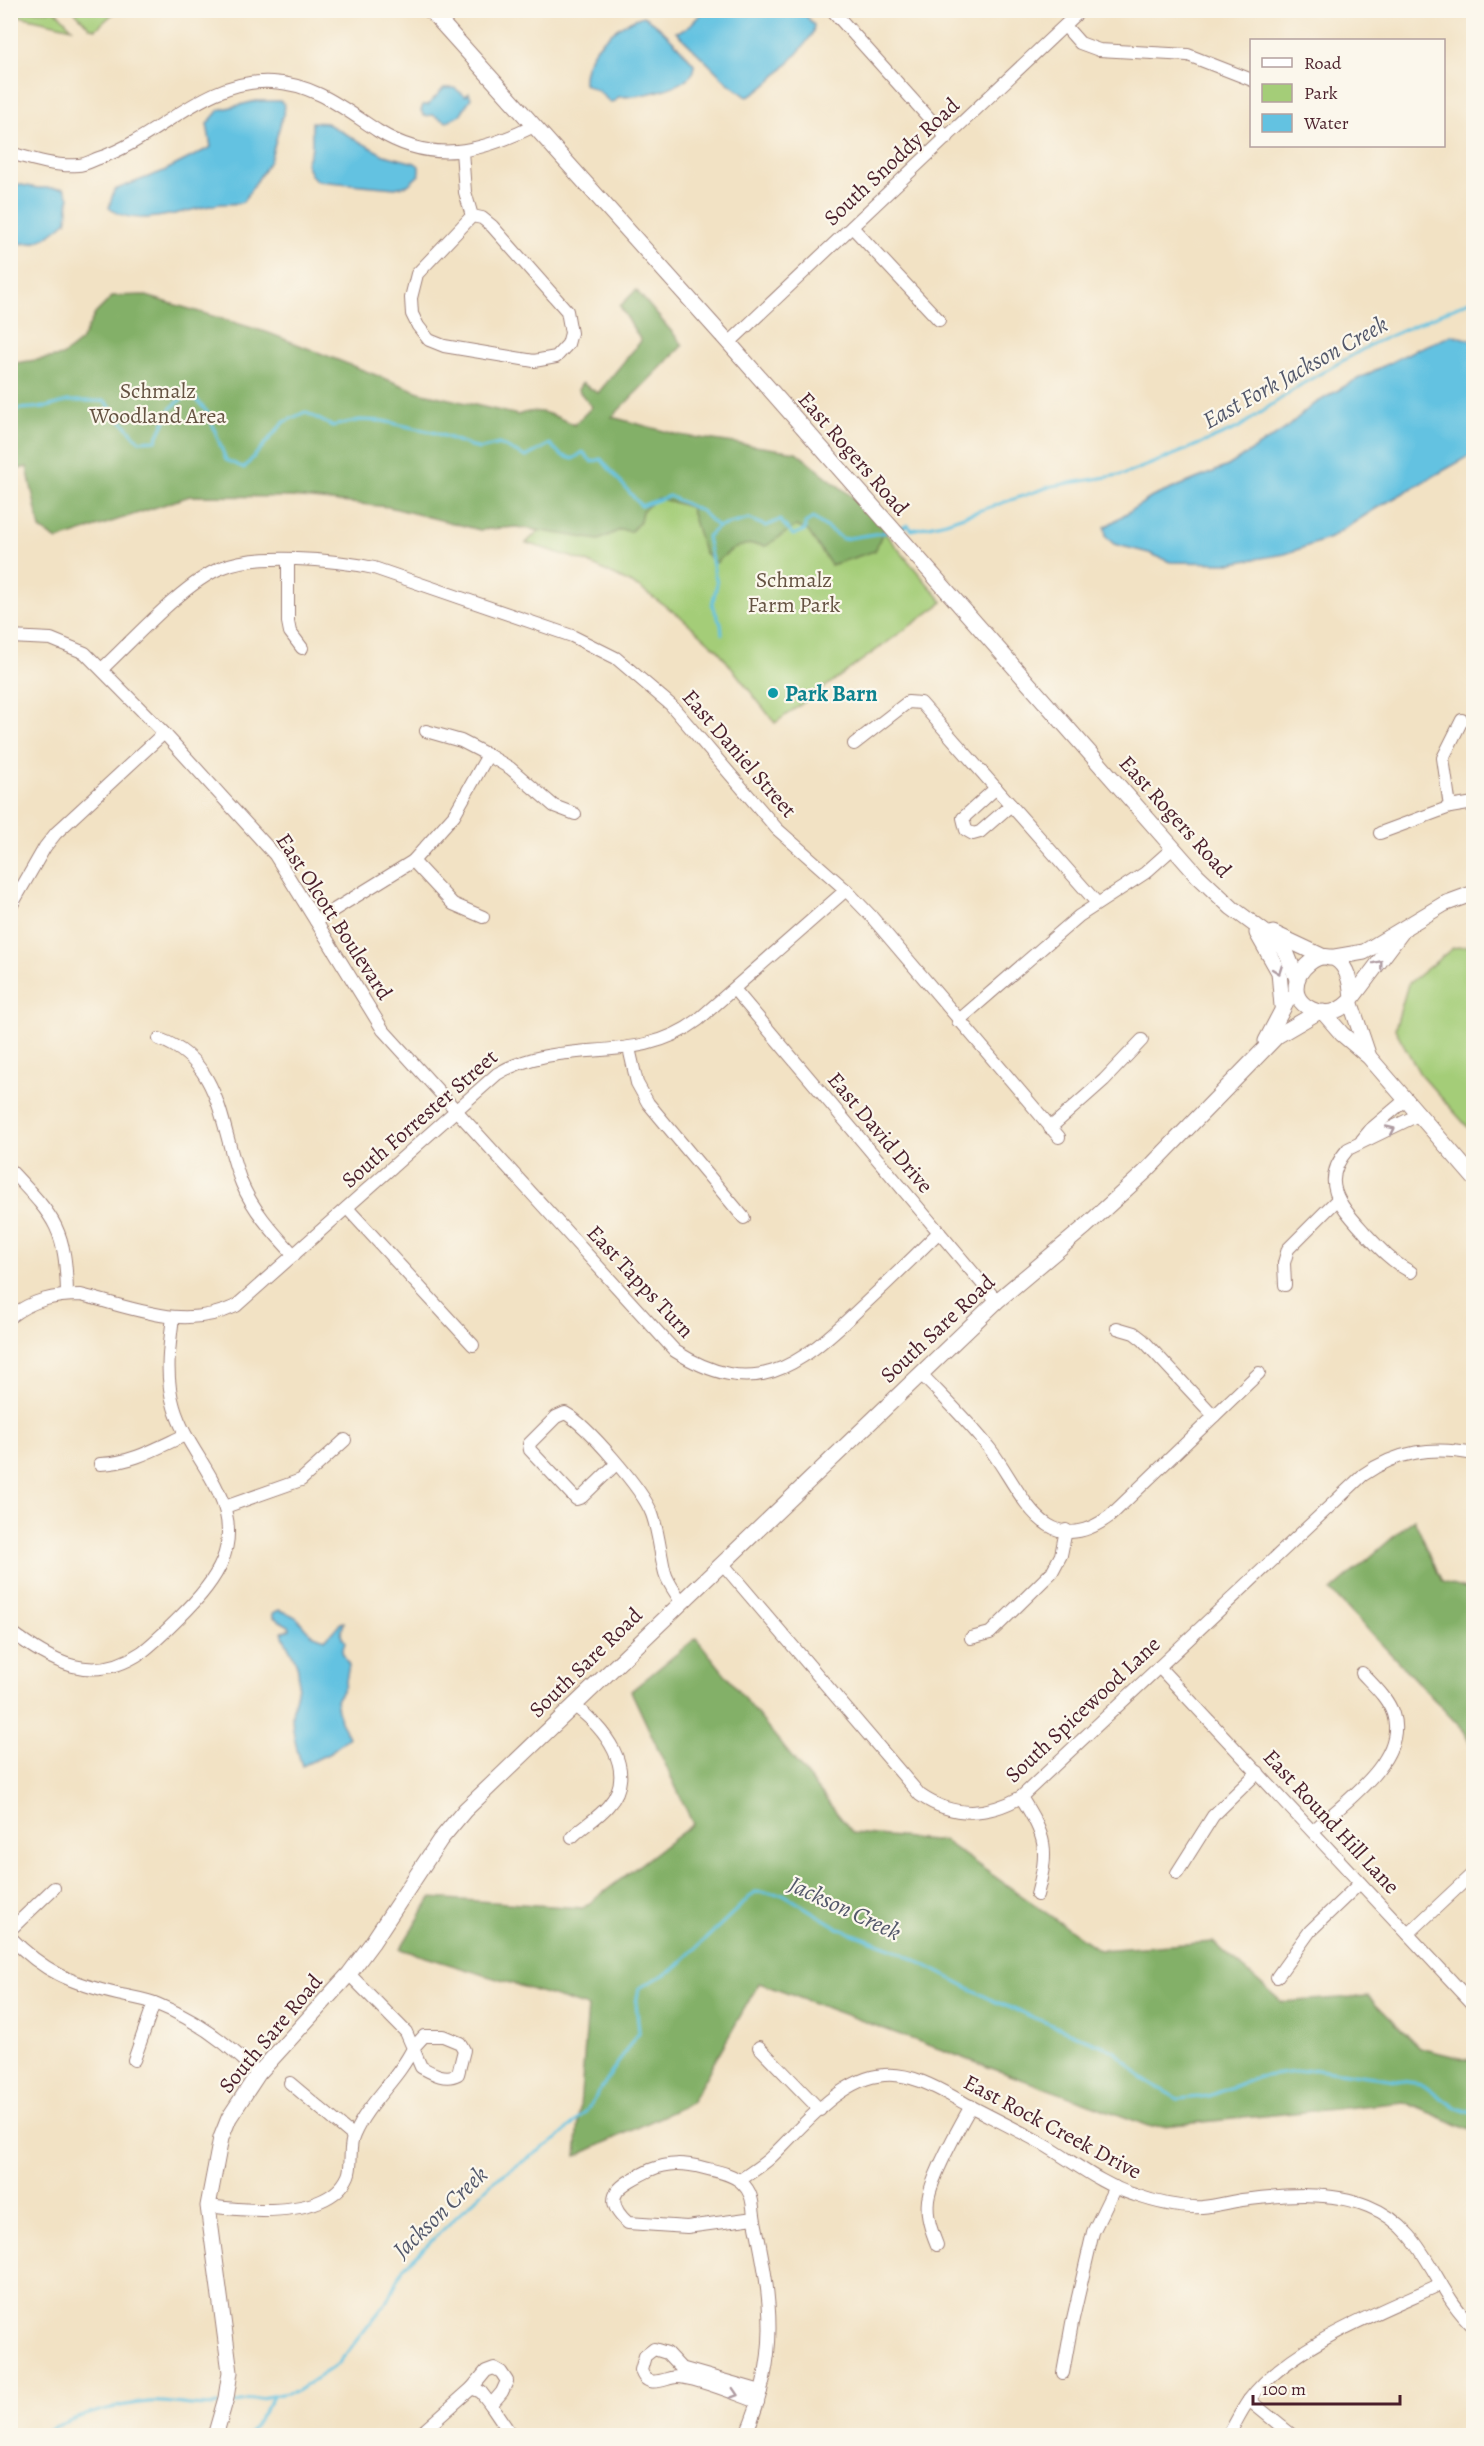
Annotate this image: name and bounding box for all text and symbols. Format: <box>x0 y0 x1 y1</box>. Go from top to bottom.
legend <box>1250 39 1445 147</box>
text: Road <box>1304 51 1342 75</box>
text: Park <box>1304 81 1338 105</box>
street label: South Snoddy Road <box>817 91 966 233</box>
text: Water <box>1303 111 1349 135</box>
water label: East Fork Jackson Creek <box>1197 308 1394 436</box>
park label: Schmalz Woodland Area <box>88 376 227 431</box>
street label: East Rogers Road <box>791 385 916 522</box>
park label: Schmalz Farm Park <box>748 565 841 620</box>
place label: Park Barn <box>785 679 878 709</box>
street label: East Daniel Street <box>675 683 803 824</box>
marker: Park Barn <box>766 686 780 700</box>
street label: East Rogers Road <box>1112 749 1238 885</box>
street label: East Olcott Boulevard <box>269 827 400 1006</box>
one-way arrow <box>1371 959 1382 970</box>
one-way arrow <box>1270 965 1283 975</box>
street label: South Forrester Street <box>335 1042 504 1195</box>
street label: East David Drive <box>820 1065 940 1200</box>
one-way arrow <box>1384 1125 1395 1137</box>
street label: East Tapps Turn <box>580 1219 701 1345</box>
street label: South Sare Road <box>874 1267 1002 1390</box>
street label: South Sare Road <box>522 1601 649 1725</box>
street label: South Spicewood Lane <box>998 1630 1167 1790</box>
street label: East Round Hill Lane <box>1256 1743 1406 1901</box>
water label: Jackson Creek <box>783 1868 907 1948</box>
street label: South Sare Road <box>212 1968 330 2100</box>
street label: East Rock Creek Drive <box>958 2067 1147 2187</box>
water label: Jackson Creek <box>385 2158 495 2266</box>
scale bar <box>1253 2368 1400 2406</box>
text: 100 m <box>1262 2377 1306 2401</box>
one-way arrow <box>728 2387 739 2400</box>

